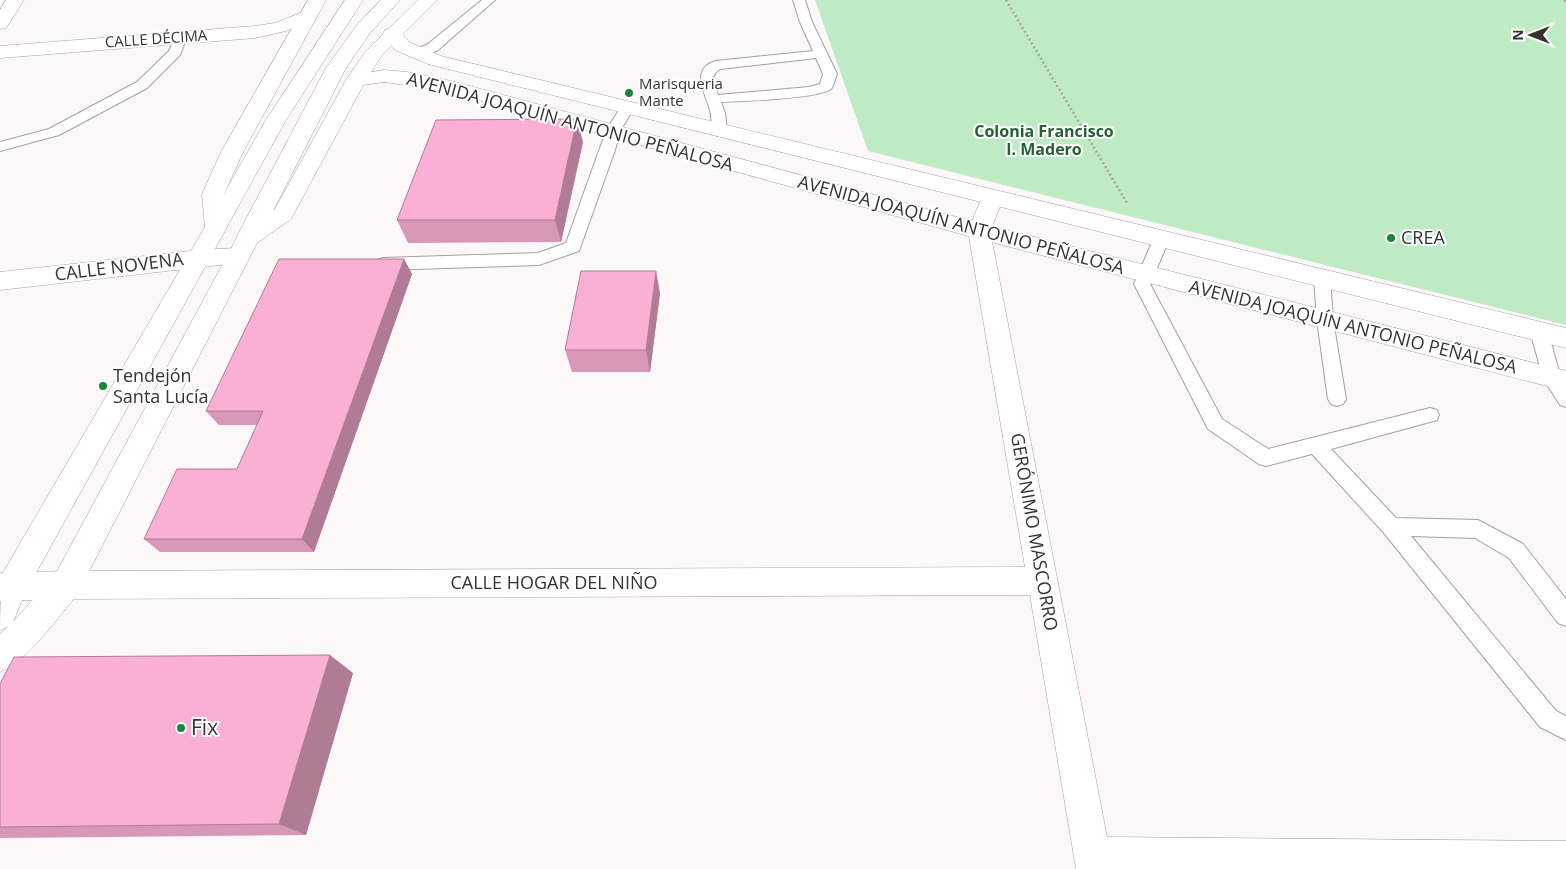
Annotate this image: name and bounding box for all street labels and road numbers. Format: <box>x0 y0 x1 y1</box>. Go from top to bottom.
street label: CALLE DÉCIMA <box>104 24 208 52</box>
street label: AVENIDA JOAQUÍN ANTONIO PEÑALOSA <box>404 66 737 176</box>
street label: AVENIDA JOAQUÍN ANTONIO PEÑALOSA <box>795 169 1128 279</box>
street label: CALLE NOVENA <box>53 246 185 286</box>
street label: AVENIDA JOAQUÍN ANTONIO PEÑALOSA <box>1187 274 1520 379</box>
street label: GERÓNIMO MASCORRO <box>1006 431 1064 633</box>
street label: CALLE HOGAR DEL NIÑO <box>451 570 657 594</box>

